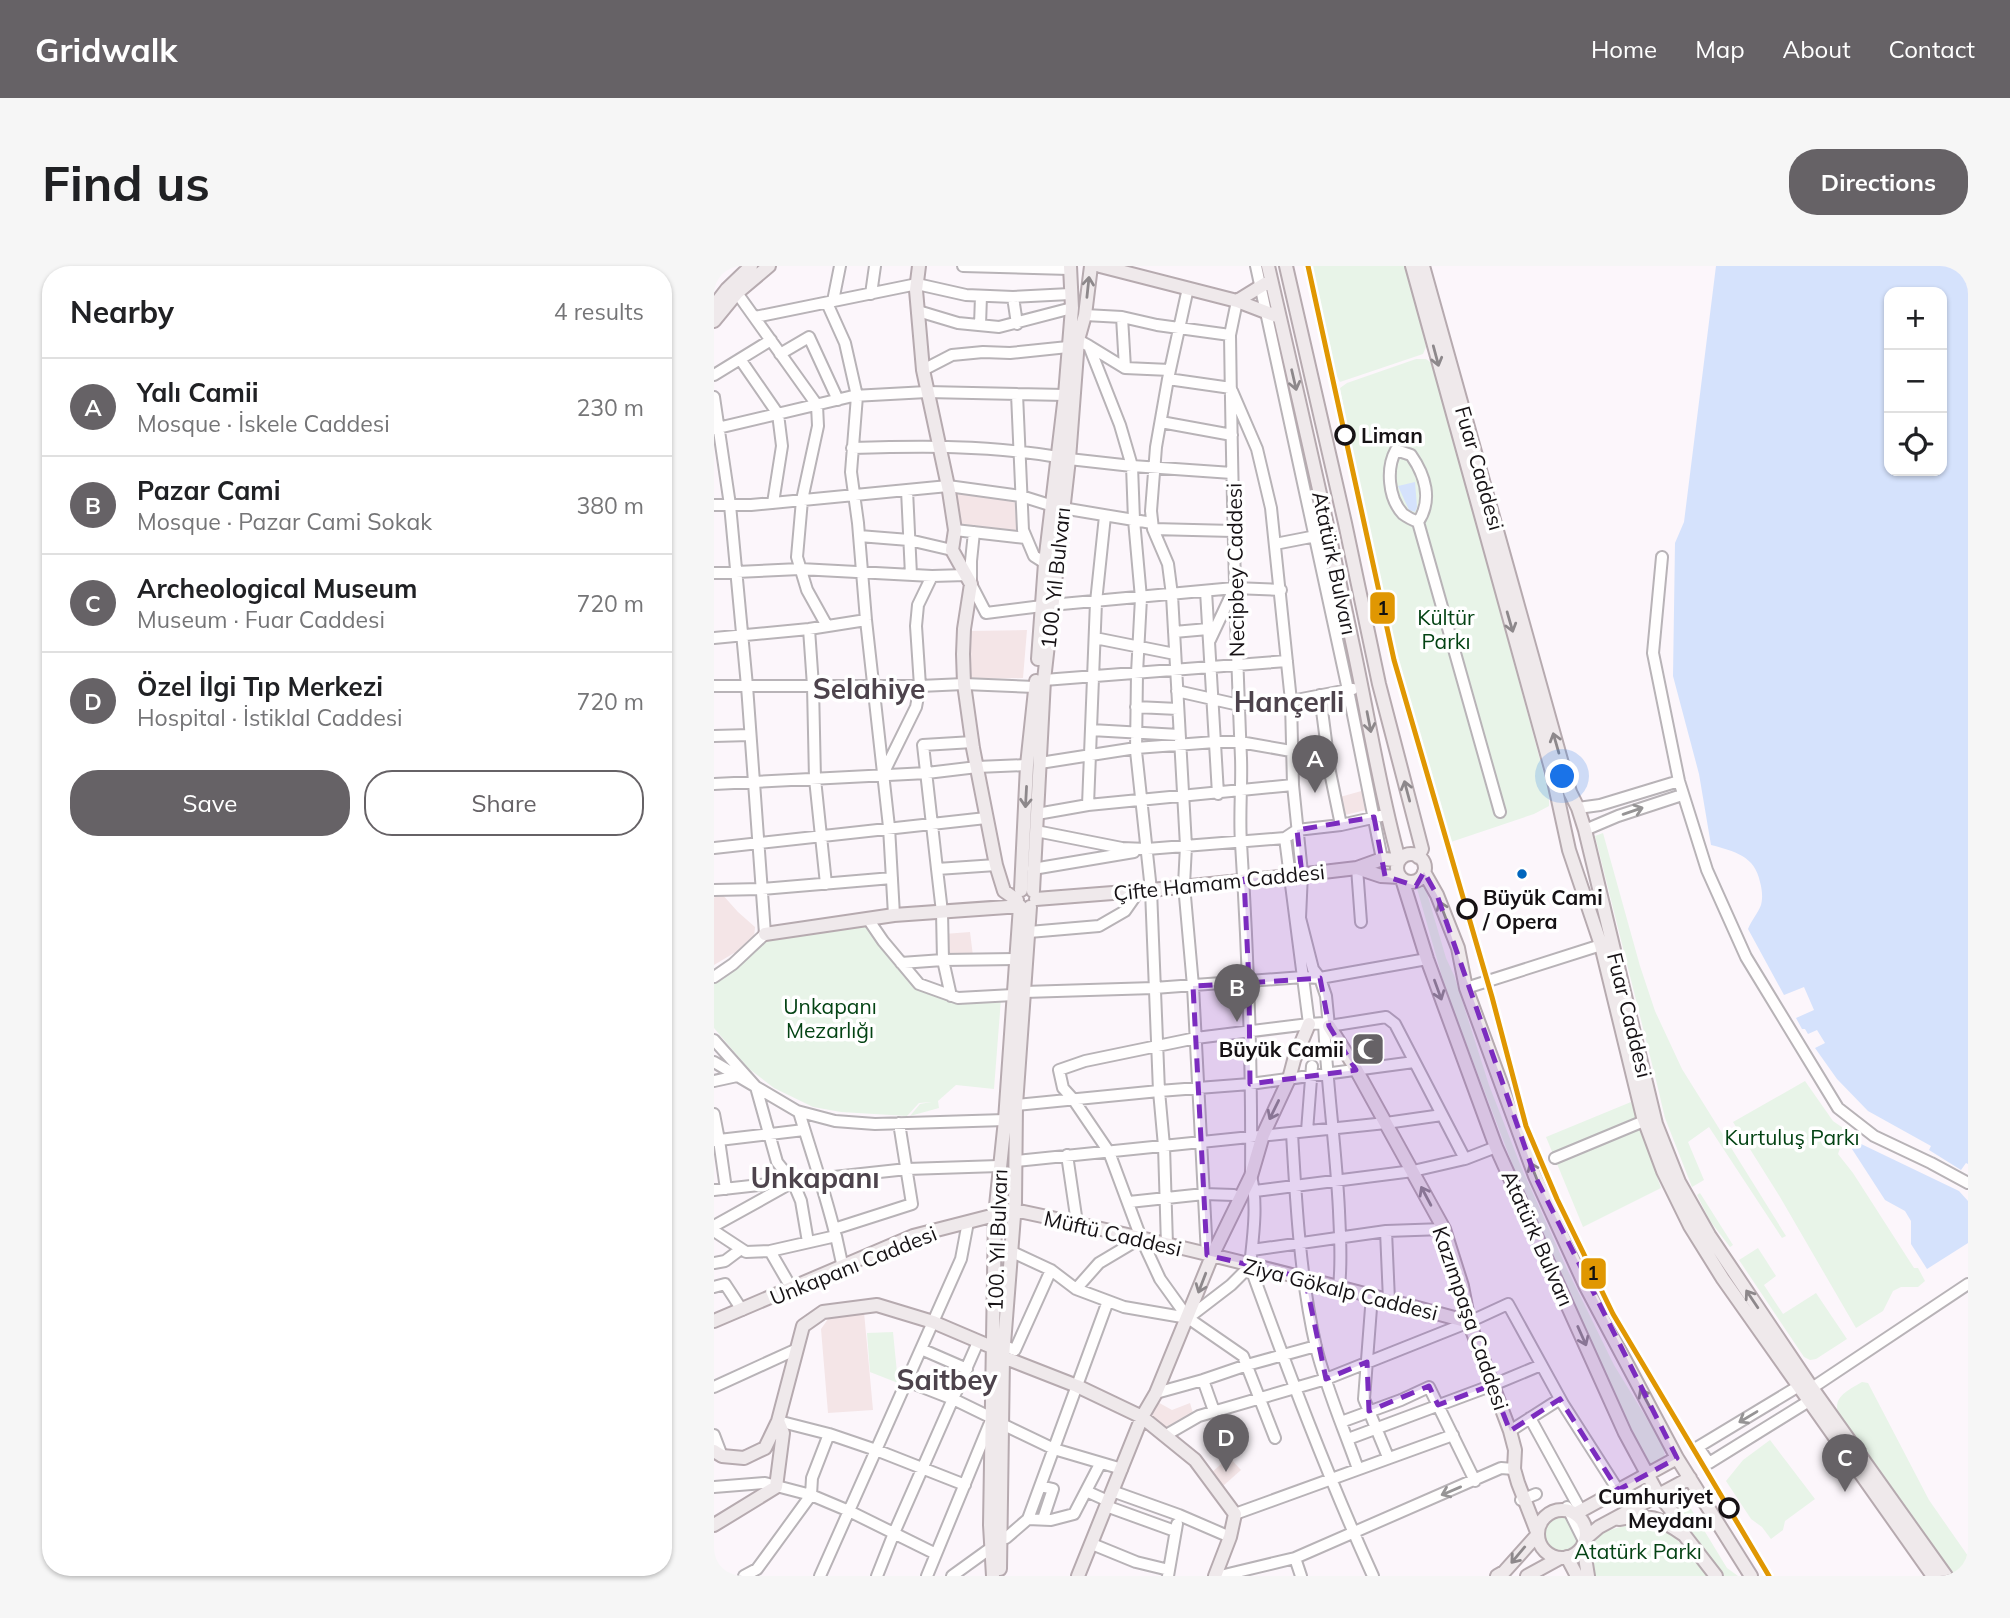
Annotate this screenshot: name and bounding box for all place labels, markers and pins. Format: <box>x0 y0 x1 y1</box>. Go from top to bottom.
place label: Liman <box>1361 422 1423 448</box>
marker: Liman <box>1335 425 1355 445</box>
pin: A <box>1292 735 1338 793</box>
unlabelled marker <box>1515 867 1529 881</box>
place label: Büyük Cami / Opera <box>1482 884 1603 934</box>
marker: Büyük Cami / Opera <box>1457 899 1477 919</box>
pin: B <box>1214 964 1260 1022</box>
mosque icon: Büyük Camii <box>1349 1030 1387 1068</box>
place label: Büyük Camii <box>1219 1036 1344 1062</box>
pin: D <box>1203 1414 1249 1472</box>
pin: C <box>1822 1434 1868 1492</box>
place label: Cumhuriyet Meydanı <box>1598 1483 1713 1533</box>
marker: Cumhuriyet Meydanı <box>1719 1498 1739 1518</box>

